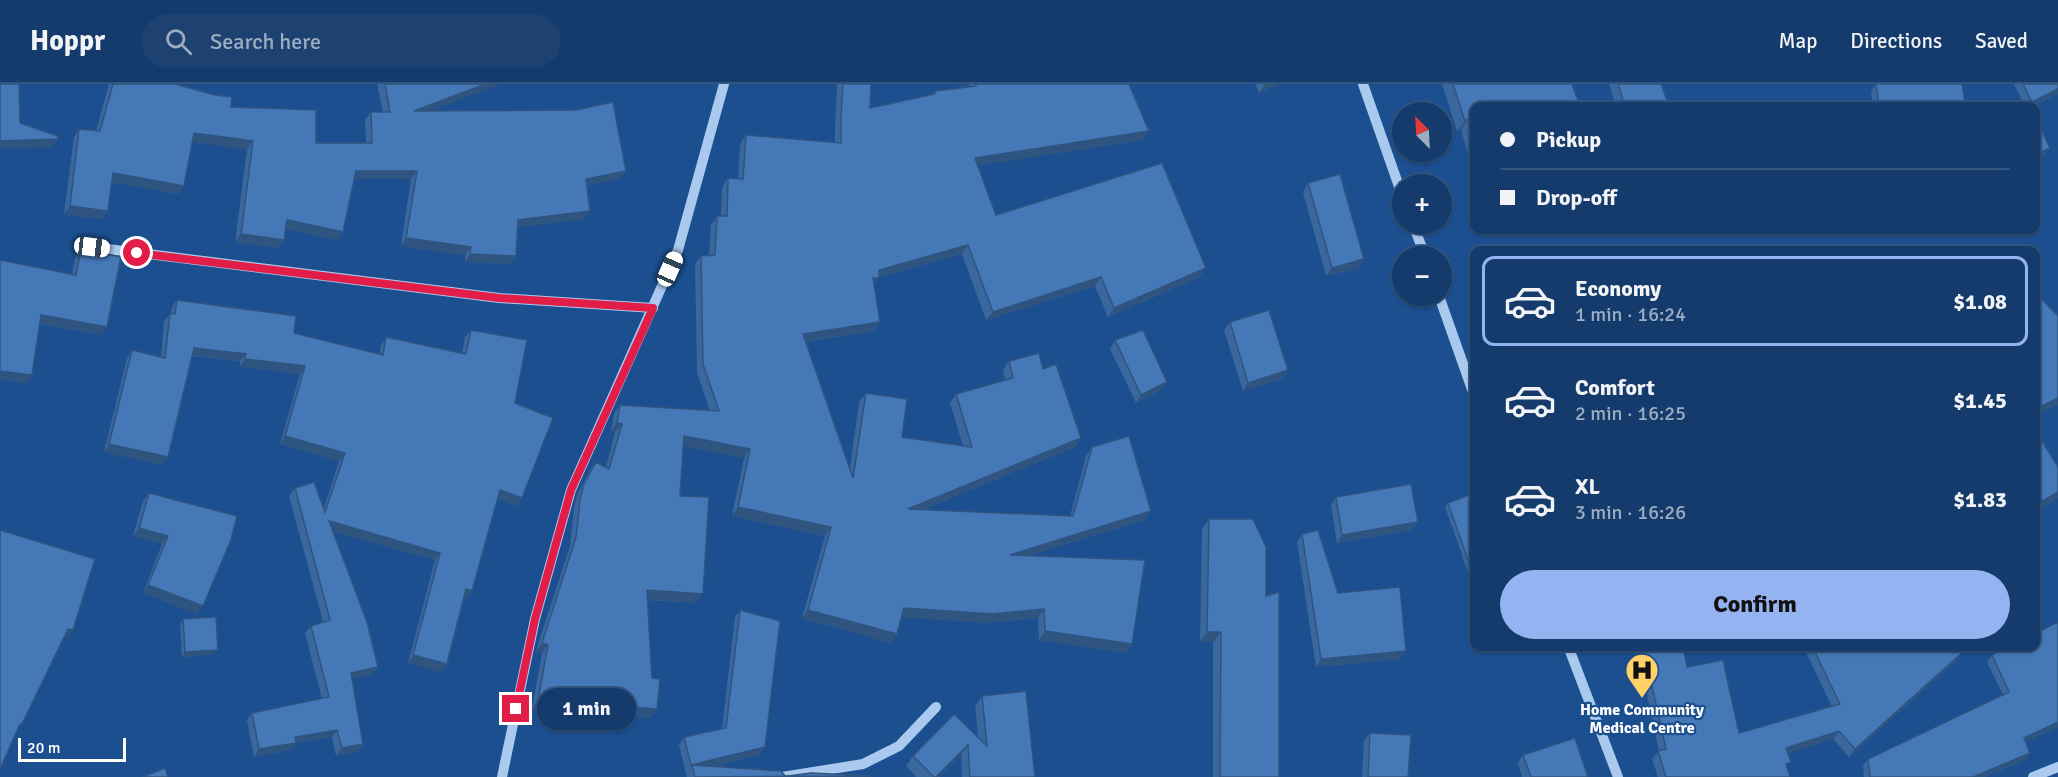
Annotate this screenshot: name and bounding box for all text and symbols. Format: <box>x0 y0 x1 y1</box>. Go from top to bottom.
search box <box>141 14 561 68</box>
text: Hoppr <box>30 24 105 58</box>
icon: search <box>162 25 195 58</box>
text: Search here <box>210 28 321 55</box>
text: Map <box>1779 28 1817 54</box>
text: Directions <box>1850 28 1942 54</box>
text: Saved <box>1975 28 2028 54</box>
north arrow <box>1392 102 1452 162</box>
map controls <box>1392 102 1452 306</box>
text: Pickup <box>1536 126 1601 153</box>
button: + <box>1392 174 1452 234</box>
text: Drop-off <box>1536 184 1617 211</box>
car <box>73 236 111 258</box>
route start <box>123 239 150 266</box>
button: − <box>1392 246 1452 306</box>
car <box>654 249 686 289</box>
icon: car <box>1503 274 1557 328</box>
text: Economy <box>1575 275 1661 302</box>
text: $1.08 <box>1953 288 2007 315</box>
text: 1 min · 16:24 <box>1575 302 1686 327</box>
icon: car <box>1503 373 1557 427</box>
text: Comfort <box>1575 374 1655 401</box>
text: $1.45 <box>1953 387 2007 414</box>
text: 2 min · 16:25 <box>1575 401 1686 426</box>
icon: car <box>1503 472 1557 526</box>
text: XL <box>1575 473 1600 500</box>
text: $1.83 <box>1953 486 2007 513</box>
text: 3 min · 16:26 <box>1575 500 1686 525</box>
button: Confirm <box>1500 570 2010 639</box>
hospital icon: Home Community Medical Centre <box>1624 652 1660 699</box>
callout: 1 min <box>537 688 636 730</box>
route end <box>502 695 529 722</box>
text: 1 min <box>562 696 611 721</box>
place label: Home Community Medical Centre <box>1580 700 1704 738</box>
scale bar <box>18 735 126 762</box>
text: 20 m <box>27 738 61 758</box>

